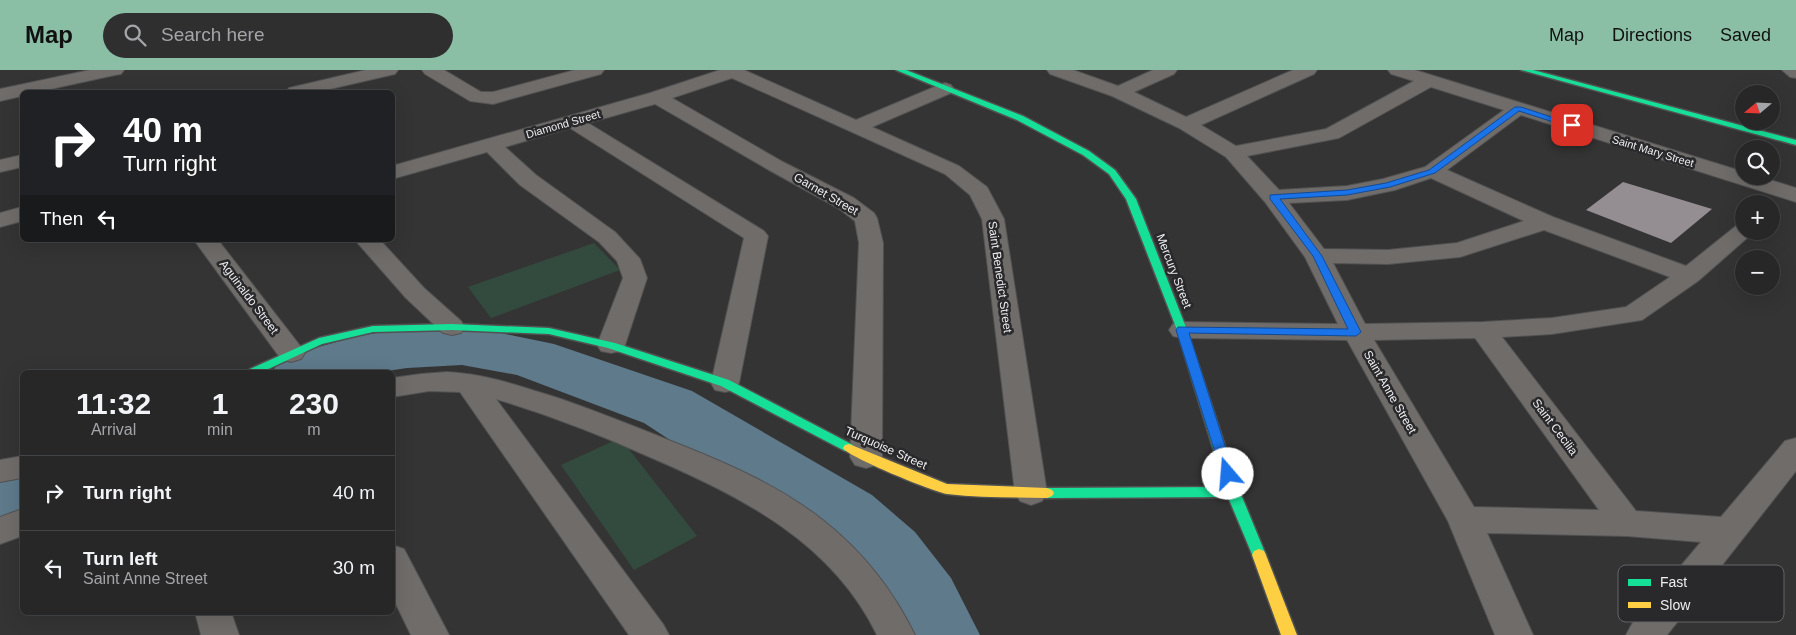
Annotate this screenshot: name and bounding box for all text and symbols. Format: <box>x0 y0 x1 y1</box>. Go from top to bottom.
search box <box>103 13 453 58</box>
text: Map <box>25 21 73 48</box>
icon: search <box>121 21 149 49</box>
text: Search here <box>161 24 265 45</box>
text: Map <box>1549 25 1584 45</box>
text: Directions <box>1612 25 1692 45</box>
text: Saved <box>1720 25 1771 45</box>
north arrow <box>1735 85 1780 130</box>
map controls <box>1735 85 1780 295</box>
pin <box>1551 104 1593 146</box>
street label: Diamond Street <box>525 108 601 140</box>
icon: right <box>40 110 105 175</box>
text: 40 m <box>123 110 203 149</box>
icon: arrive <box>1558 111 1586 139</box>
street label: Saint Mary Street <box>1611 133 1695 169</box>
button: search <box>1735 140 1780 185</box>
text: Turn right <box>123 151 216 176</box>
street label: Garnet Street <box>791 170 861 218</box>
button: + <box>1735 195 1780 240</box>
icon: left <box>93 205 121 233</box>
text: Then <box>40 208 83 229</box>
street label: Saint Benedict Street <box>985 220 1015 334</box>
street label: Mercury Street <box>1153 232 1195 311</box>
button: − <box>1735 250 1780 295</box>
street label: Aguinaldo Street <box>217 257 282 337</box>
street label: Saint Anne Street <box>1361 348 1420 437</box>
text: 11:32 <box>76 387 151 420</box>
text: 1 <box>212 387 228 420</box>
text: 230 <box>289 387 339 420</box>
street label: Saint Cecilia <box>1529 396 1581 458</box>
text: Arrival <box>91 421 136 438</box>
text: min <box>207 421 233 438</box>
text: m <box>307 421 321 438</box>
street label: Turquoise Street <box>843 424 930 473</box>
position arrow <box>1201 447 1253 499</box>
icon: right <box>40 479 68 507</box>
text: Turn right <box>83 482 171 503</box>
text: 40 m <box>333 482 375 503</box>
text: Turn left <box>83 548 158 569</box>
icon: left <box>40 554 68 582</box>
text: 30 m <box>333 557 375 578</box>
legend <box>1618 565 1784 622</box>
text: Saint Anne Street <box>83 570 208 587</box>
text: Fast <box>1660 574 1687 590</box>
text: Slow <box>1660 597 1691 613</box>

